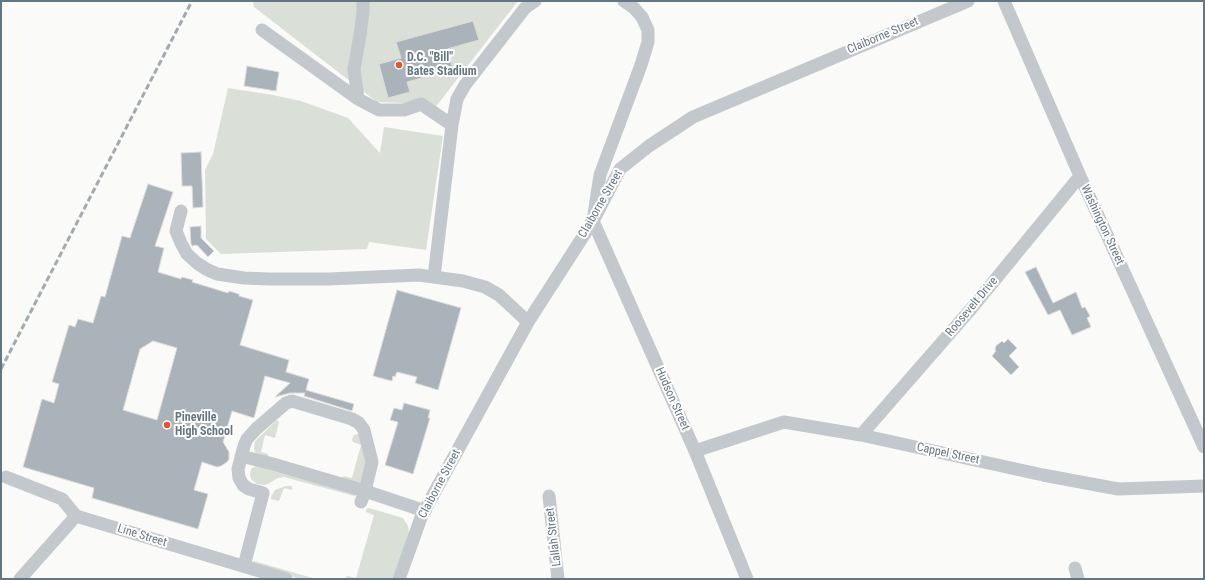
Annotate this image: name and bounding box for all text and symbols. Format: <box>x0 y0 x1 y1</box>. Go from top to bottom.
street label: Claiborne Street <box>845 15 921 57</box>
place label: D.C. "Bill" Bates Stadium <box>407 51 477 79</box>
marker: D.C. "Bill" Bates Stadium <box>394 60 404 70</box>
street label: Claiborne Street <box>576 168 626 240</box>
street label: Washington Street <box>1077 183 1127 267</box>
street label: Roosevelt Drive <box>943 274 1001 340</box>
street label: Hudson Street <box>652 365 692 433</box>
place label: Pineville High School <box>175 411 233 439</box>
marker: Pineville High School <box>162 420 172 430</box>
street label: Cappel Street <box>915 440 981 468</box>
street label: Claiborne Street <box>416 447 464 521</box>
street label: Lallah Street <box>543 507 565 567</box>
street label: Line Street <box>116 522 168 550</box>

